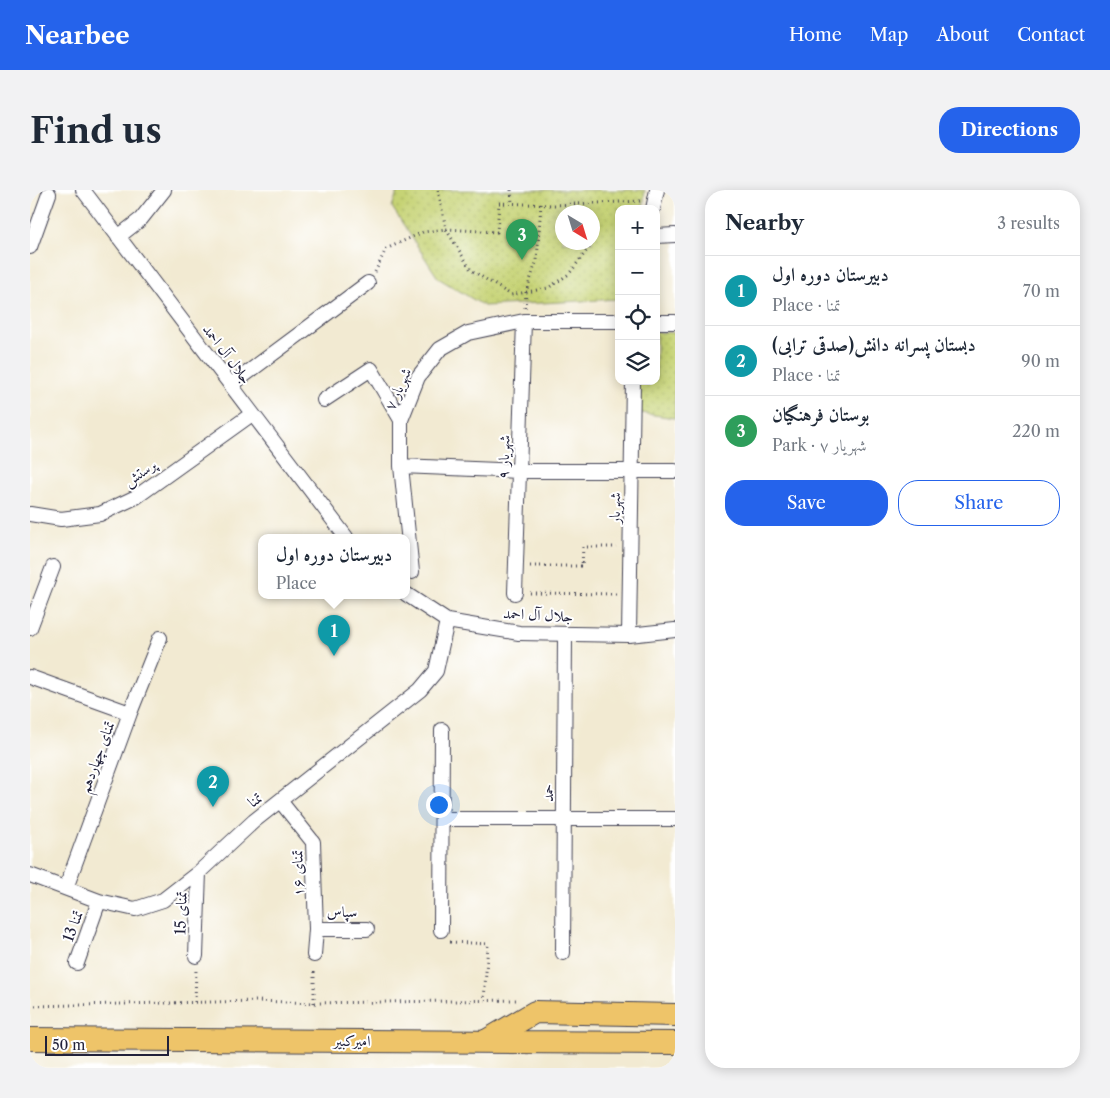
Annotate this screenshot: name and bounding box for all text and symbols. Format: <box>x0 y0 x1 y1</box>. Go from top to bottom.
text: Nearbee <box>25 21 130 50</box>
text: Home <box>789 24 842 46</box>
text: Map <box>870 24 908 46</box>
text: About <box>936 24 989 46</box>
text: Contact <box>1017 24 1085 46</box>
button: Directions <box>939 107 1080 153</box>
text: Find us <box>30 109 162 152</box>
north arrow <box>555 205 600 250</box>
map controls <box>615 205 660 385</box>
button: + <box>615 205 660 250</box>
text: Nearby <box>725 210 804 235</box>
text: 3 results <box>997 213 1060 233</box>
pin: 3 <box>506 219 538 260</box>
button: − <box>615 250 660 295</box>
text: دبیرستان دوره اول <box>772 263 889 286</box>
text: 1 <box>737 281 745 301</box>
text: 70 m <box>1023 281 1060 301</box>
button: locate <box>615 295 660 340</box>
text: Place · تمنا <box>772 295 841 315</box>
street label: جلال آل احمد <box>199 320 256 387</box>
text: دبستان پسرانه دانش(صدقی ترابی) <box>772 333 976 356</box>
button: layers <box>615 340 660 385</box>
text: 2 <box>736 351 746 371</box>
text: 90 m <box>1021 351 1060 371</box>
street label: شهریار ۷ <box>380 365 416 413</box>
text: Place · تمنا <box>772 365 841 385</box>
text: بوستان فرهنگیان <box>772 403 869 426</box>
text: 3 <box>736 421 746 441</box>
text: 220 m <box>1012 421 1060 441</box>
street label: شهریار ۹ <box>493 435 515 479</box>
text: Park · شهریار ۷ <box>772 435 867 455</box>
street label: پرستش <box>120 454 161 491</box>
button: Save <box>725 480 888 526</box>
button: Share <box>898 480 1060 526</box>
street label: شهریار <box>605 492 625 526</box>
popup <box>258 534 410 599</box>
text: دبیرستان دوره اول <box>276 543 392 566</box>
text: Place <box>276 573 317 593</box>
street label: جلال آل احمد <box>503 603 574 626</box>
pin: 1 <box>318 615 350 656</box>
street label: تمنای چهاردهم <box>75 718 123 797</box>
pin: 2 <box>197 766 229 807</box>
street label: حمد <box>538 784 557 802</box>
street label: تمنا <box>244 788 266 811</box>
your location <box>426 792 452 818</box>
street label: تمنای ۱۶ <box>287 849 308 897</box>
street label: تمنای 15 <box>170 891 191 935</box>
street label: سپاس <box>327 902 357 922</box>
street label: تمنا 13 <box>58 907 87 944</box>
street label: امیرکبیر <box>332 1031 370 1050</box>
scale bar <box>45 1033 169 1056</box>
text: 50 m <box>52 1036 85 1054</box>

